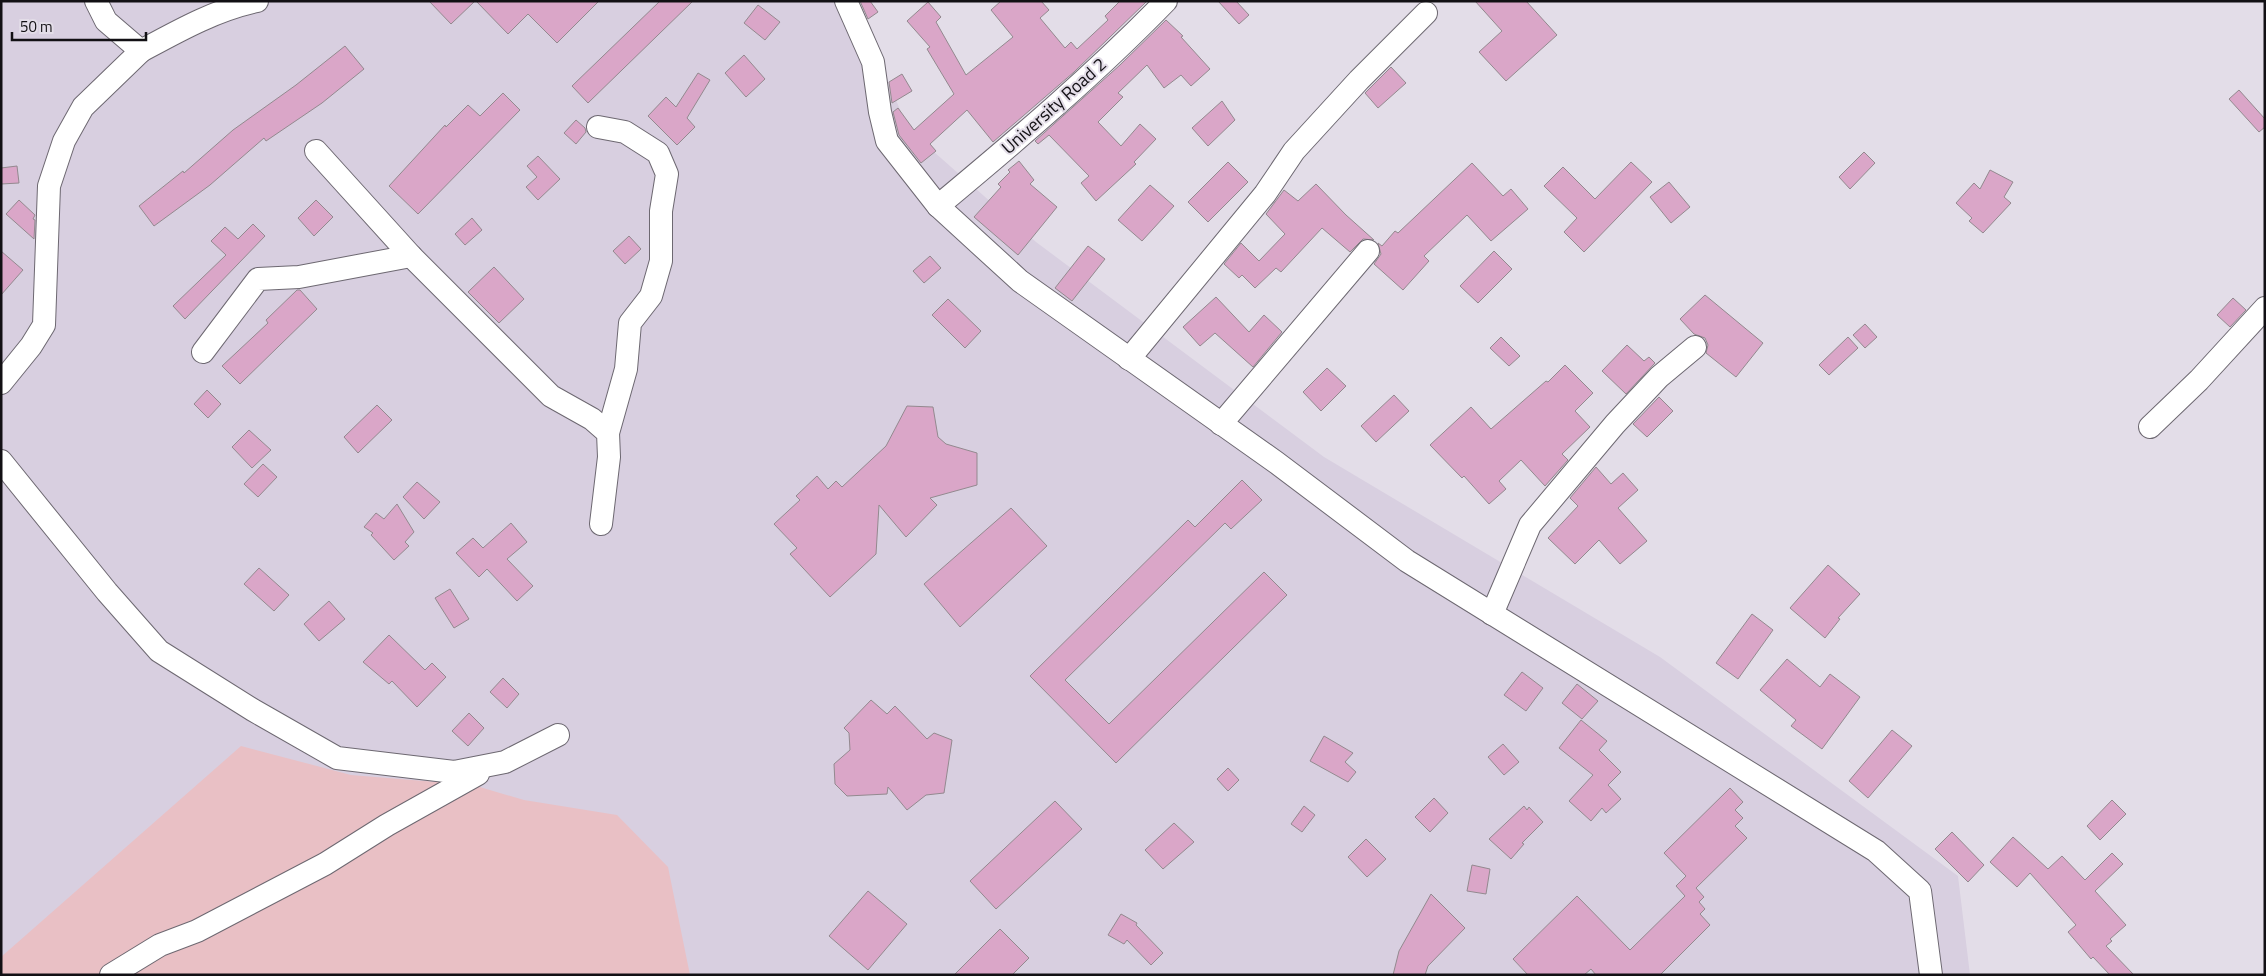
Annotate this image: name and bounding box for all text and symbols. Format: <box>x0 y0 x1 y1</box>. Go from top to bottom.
scale bar <box>12 10 146 42</box>
text: 50 m <box>20 15 53 38</box>
street label: University Road 2 <box>995 51 1112 160</box>

